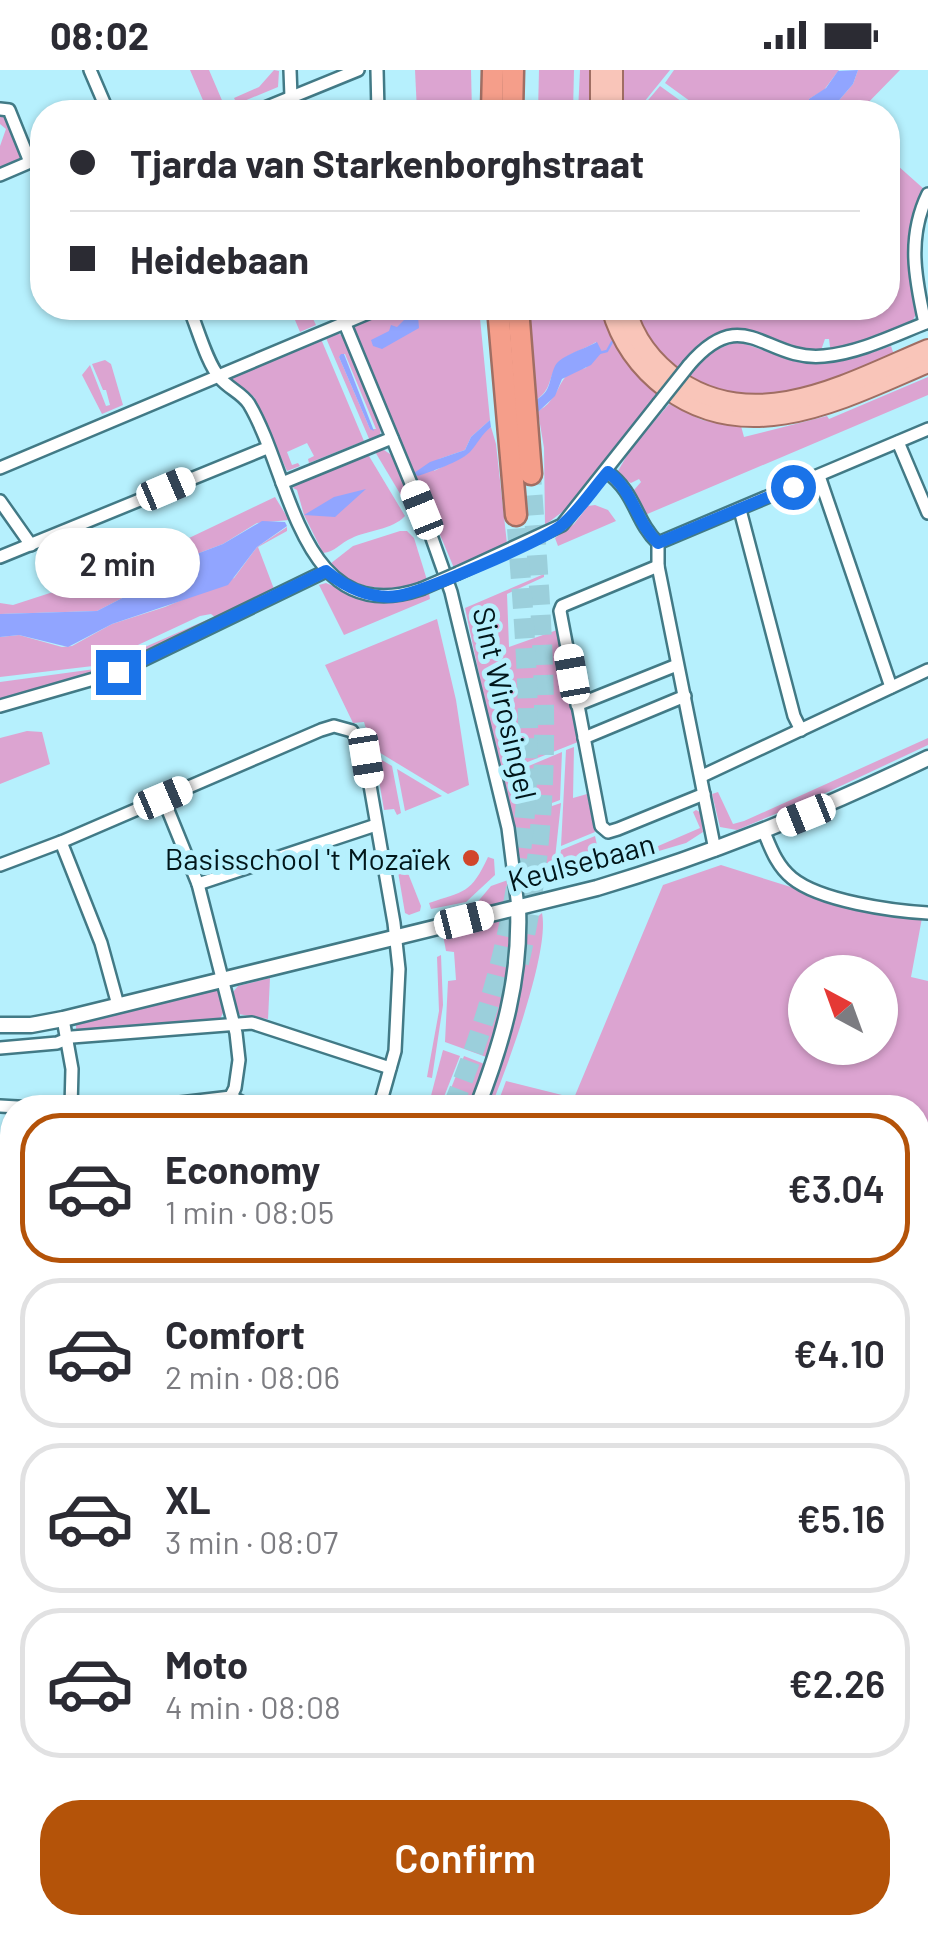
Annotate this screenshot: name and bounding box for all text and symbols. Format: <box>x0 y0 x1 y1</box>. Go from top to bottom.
text: 08:02 <box>50 12 149 58</box>
text: Tjarda van Starkenborghstraat <box>130 140 644 186</box>
text: Heidebaan <box>130 236 309 282</box>
car <box>133 463 199 515</box>
route start <box>771 465 816 510</box>
car <box>397 477 447 543</box>
callout: 2 min <box>36 527 200 597</box>
text: 2 min <box>79 544 156 582</box>
street label: Sint Wirosingel <box>466 603 546 803</box>
car <box>552 642 592 706</box>
route end <box>96 650 141 695</box>
car <box>346 726 386 790</box>
car <box>130 772 196 824</box>
car <box>773 790 839 840</box>
street label: Keulsebaan <box>504 824 658 898</box>
place label: Basisschool 't Mozaïek <box>165 840 451 876</box>
marker: Basisschool 't Mozaïek <box>460 847 482 869</box>
car <box>431 898 497 942</box>
north arrow <box>788 955 898 1065</box>
map controls <box>788 955 898 1065</box>
icon: car <box>45 1143 135 1233</box>
text: Economy <box>165 1146 320 1192</box>
text: €3.04 <box>788 1165 885 1211</box>
text: 1 min · 08:05 <box>165 1192 334 1230</box>
icon: car <box>45 1308 135 1398</box>
text: Comfort <box>165 1311 305 1357</box>
text: €4.10 <box>793 1330 885 1376</box>
text: 2 min · 08:06 <box>165 1357 340 1395</box>
icon: car <box>45 1473 135 1563</box>
text: XL <box>165 1476 211 1522</box>
text: €5.16 <box>797 1495 885 1541</box>
text: 3 min · 08:07 <box>165 1522 338 1560</box>
icon: car <box>45 1638 135 1728</box>
text: Moto <box>165 1641 248 1687</box>
text: €2.26 <box>789 1660 885 1706</box>
text: 4 min · 08:08 <box>165 1687 341 1725</box>
button: Confirm <box>40 1800 890 1915</box>

